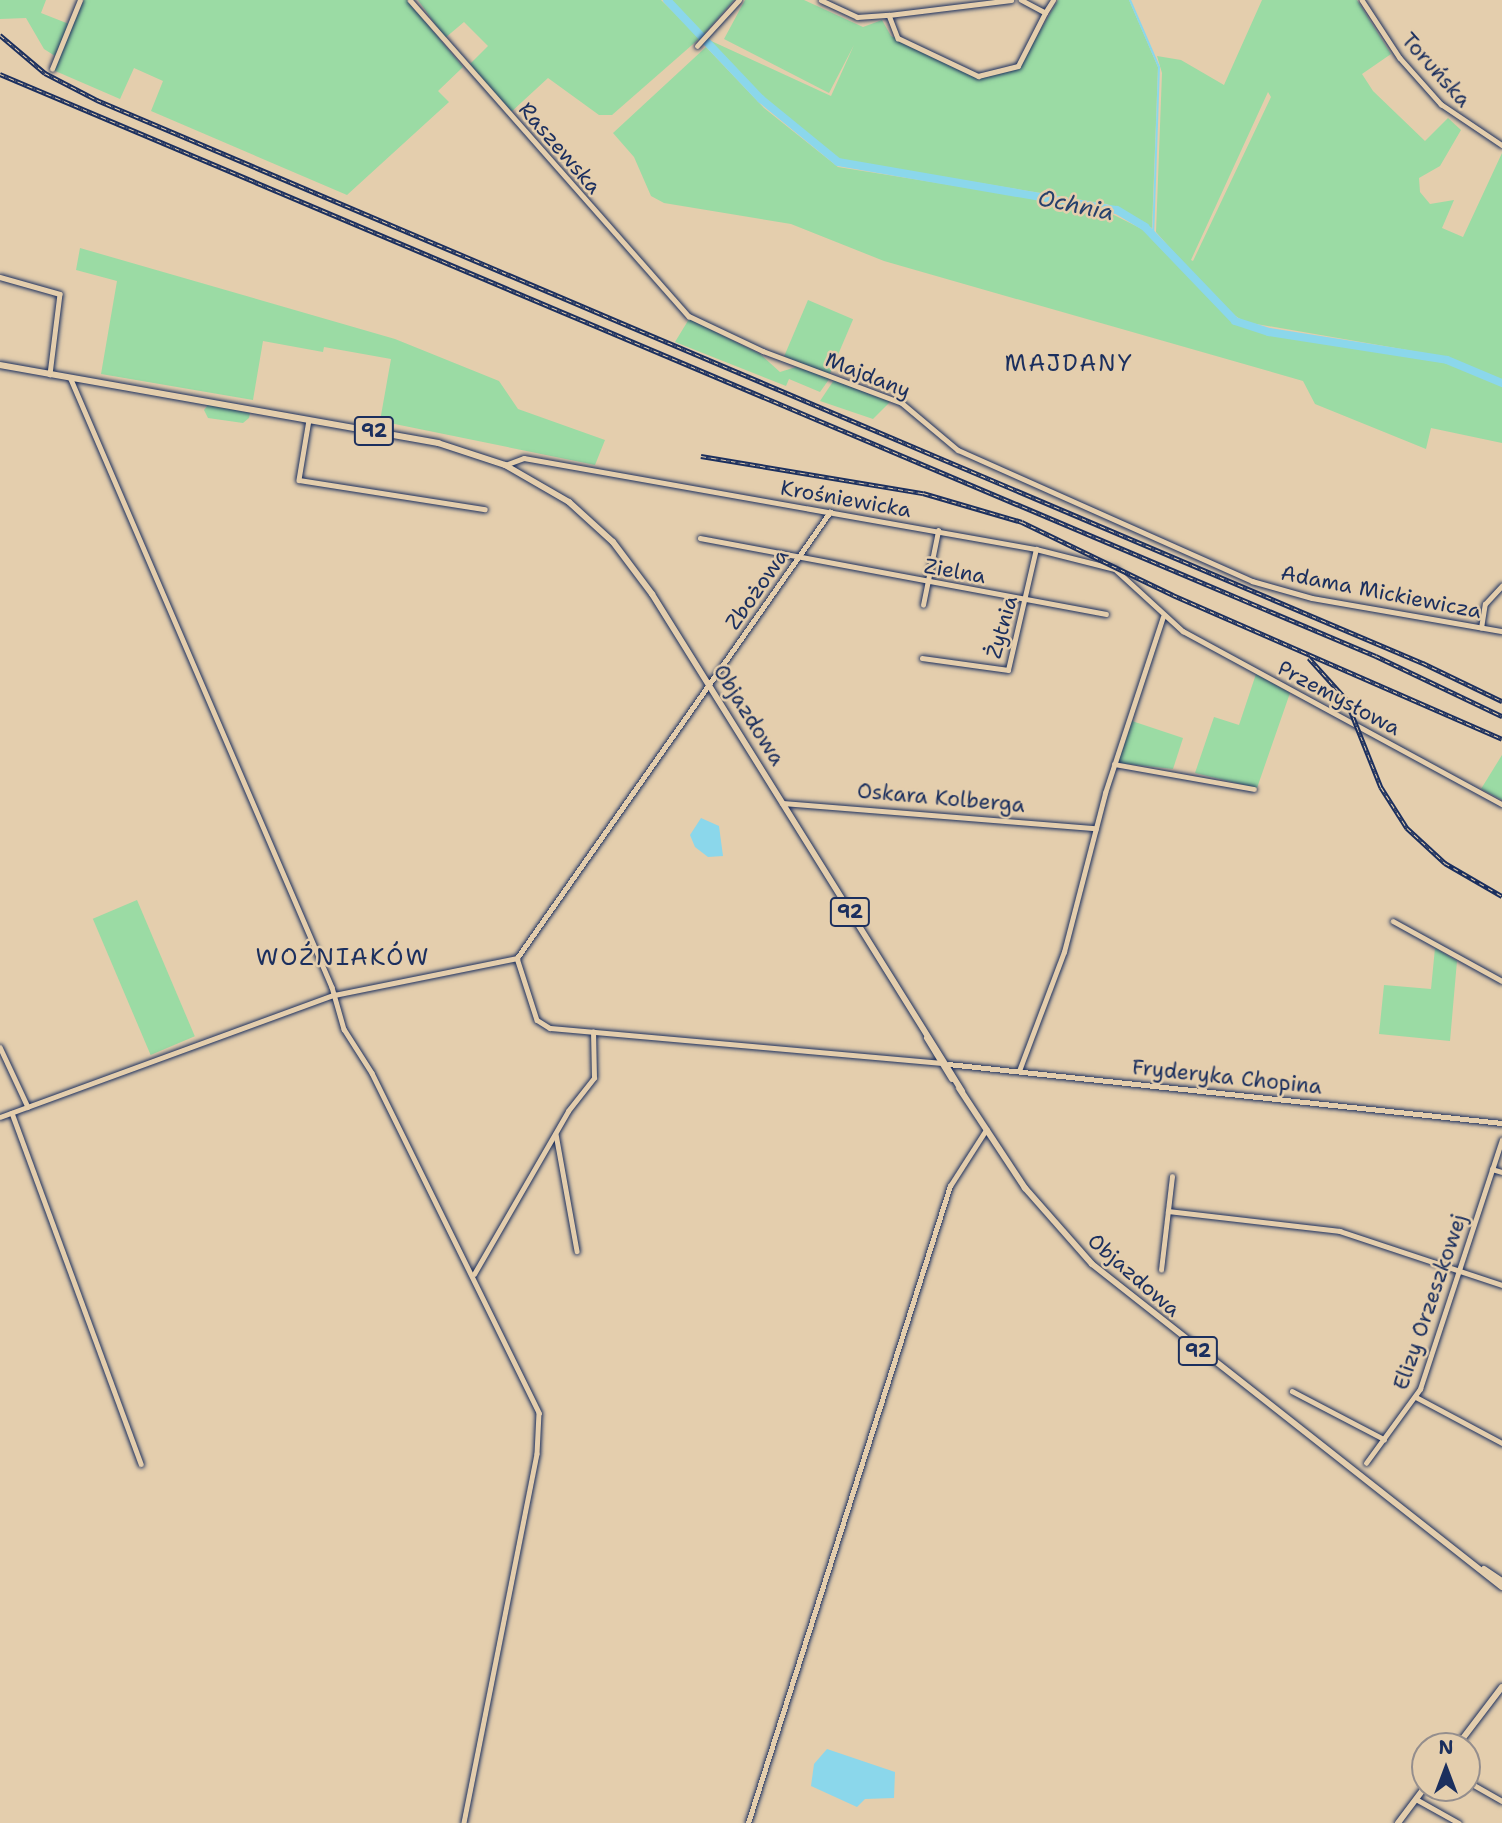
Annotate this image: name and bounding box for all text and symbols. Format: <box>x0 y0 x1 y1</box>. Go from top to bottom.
street label: Toruńska <box>1396 28 1476 112</box>
street label: Raszewska <box>513 97 607 199</box>
water label: Ochnia <box>1036 184 1116 226</box>
street label: Majdany <box>822 347 914 403</box>
district label: MAJDANY <box>1005 349 1133 377</box>
road number: 92 <box>353 416 395 446</box>
street label: Krośniewicka <box>779 475 913 523</box>
street label: Zbożowa <box>720 544 794 634</box>
street label: Zielna <box>922 553 988 589</box>
street label: Adama Mickiewicza <box>1279 560 1483 624</box>
street label: Żytnia <box>981 593 1023 661</box>
street label: Przemysłowa <box>1273 655 1405 741</box>
street label: Objazdowa <box>708 660 790 770</box>
street label: Oskara Kolberga <box>856 778 1026 818</box>
road number: 92 <box>829 896 871 928</box>
district label: WOŹNIAKÓW <box>257 944 429 972</box>
street label: Fryderyka Chopina <box>1131 1054 1323 1100</box>
street label: Elizy Orzeszkowej <box>1388 1211 1472 1393</box>
street label: Objazdowa <box>1083 1228 1185 1322</box>
road number: 92 <box>1177 1336 1219 1366</box>
north arrow <box>1411 1732 1481 1802</box>
text: N <box>1438 1735 1454 1760</box>

